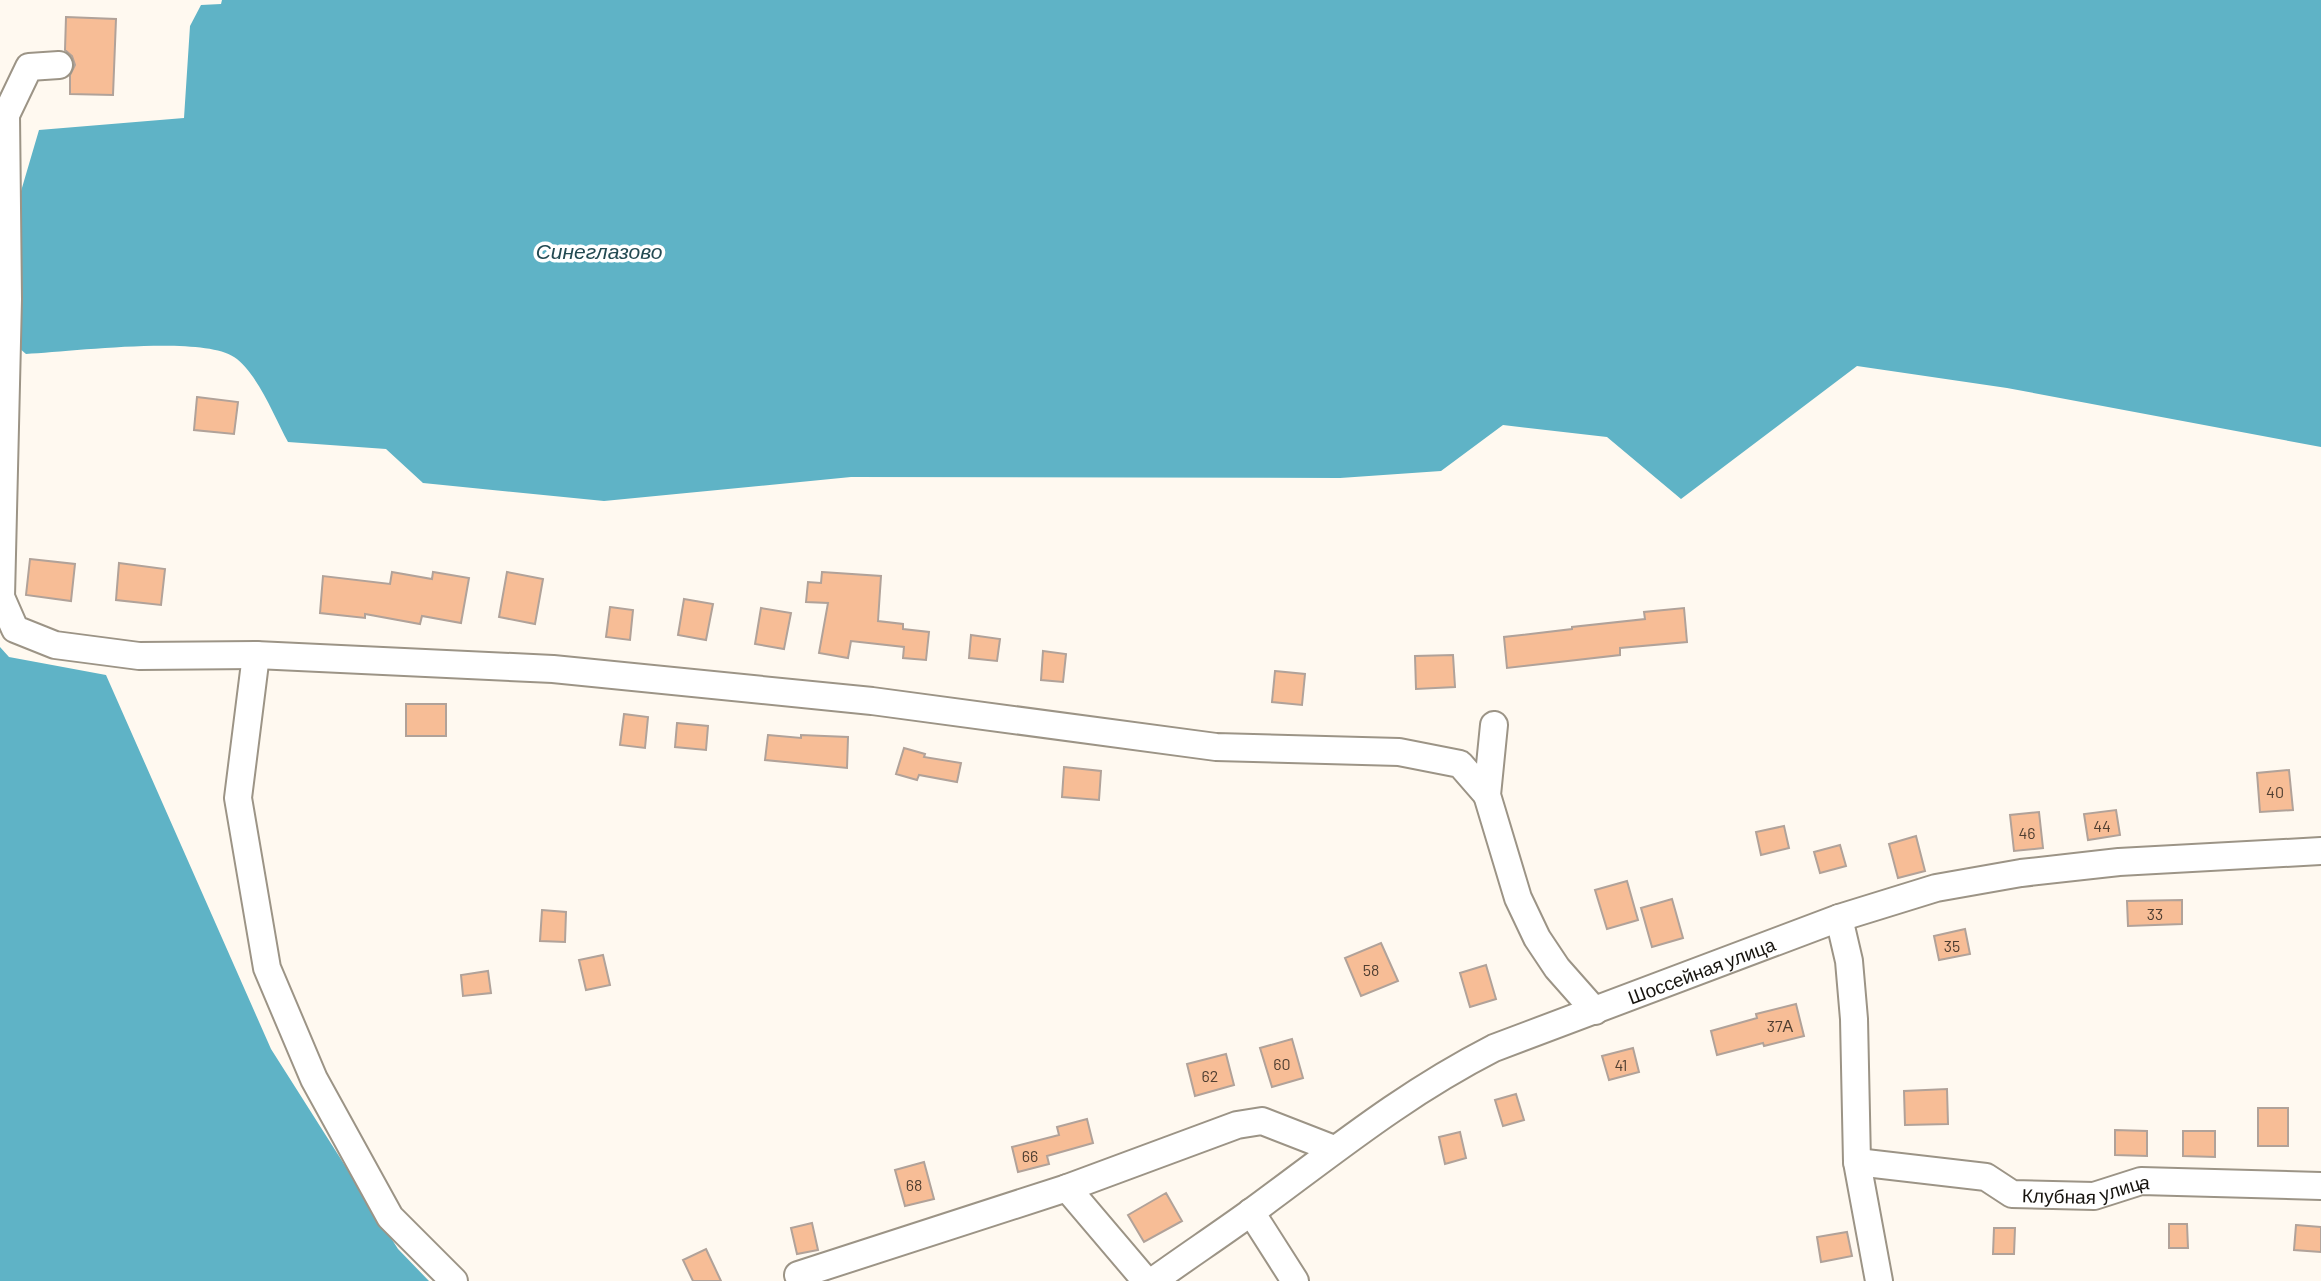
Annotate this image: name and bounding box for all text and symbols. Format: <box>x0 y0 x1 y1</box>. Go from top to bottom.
water label: Синеглазово <box>536 238 663 263</box>
house number: 40 <box>2266 782 2284 801</box>
house number: 44 <box>2093 816 2111 835</box>
house number: 46 <box>2018 823 2036 842</box>
house number: 33 <box>2147 904 2163 923</box>
street label: Шоссейная улица <box>1624 932 1779 1008</box>
house number: 35 <box>1944 936 1960 955</box>
house number: 58 <box>1363 960 1379 979</box>
house number: 37А <box>1767 1016 1794 1035</box>
house number: 60 <box>1273 1054 1291 1073</box>
house number: 41 <box>1615 1055 1627 1074</box>
house number: 62 <box>1202 1066 1218 1085</box>
house number: 66 <box>1022 1146 1038 1165</box>
street label: Клубная улица <box>2022 1169 2151 1208</box>
house number: 68 <box>906 1175 922 1194</box>

